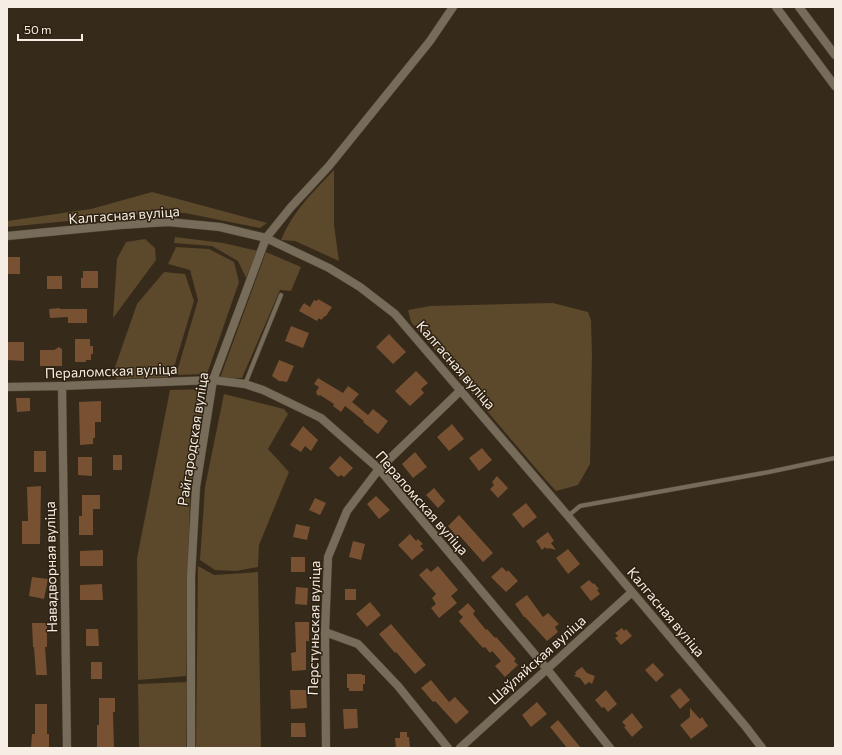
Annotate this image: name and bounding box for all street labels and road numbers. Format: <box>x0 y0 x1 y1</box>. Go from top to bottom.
street label: Калгасная вуліца <box>68 202 180 227</box>
street label: Калгасная вуліца <box>413 317 499 412</box>
street label: Пераломская вуліца <box>44 360 178 381</box>
street label: Райгародская вуліца <box>174 371 211 507</box>
street label: Пераломская вуліца <box>372 447 472 558</box>
street label: Навадворная вуліца <box>41 501 60 633</box>
street label: Перстуньская вуліца <box>304 560 323 696</box>
street label: Калгасная вуліца <box>624 563 709 660</box>
street label: Шаўляйская вуліца <box>485 612 589 708</box>

